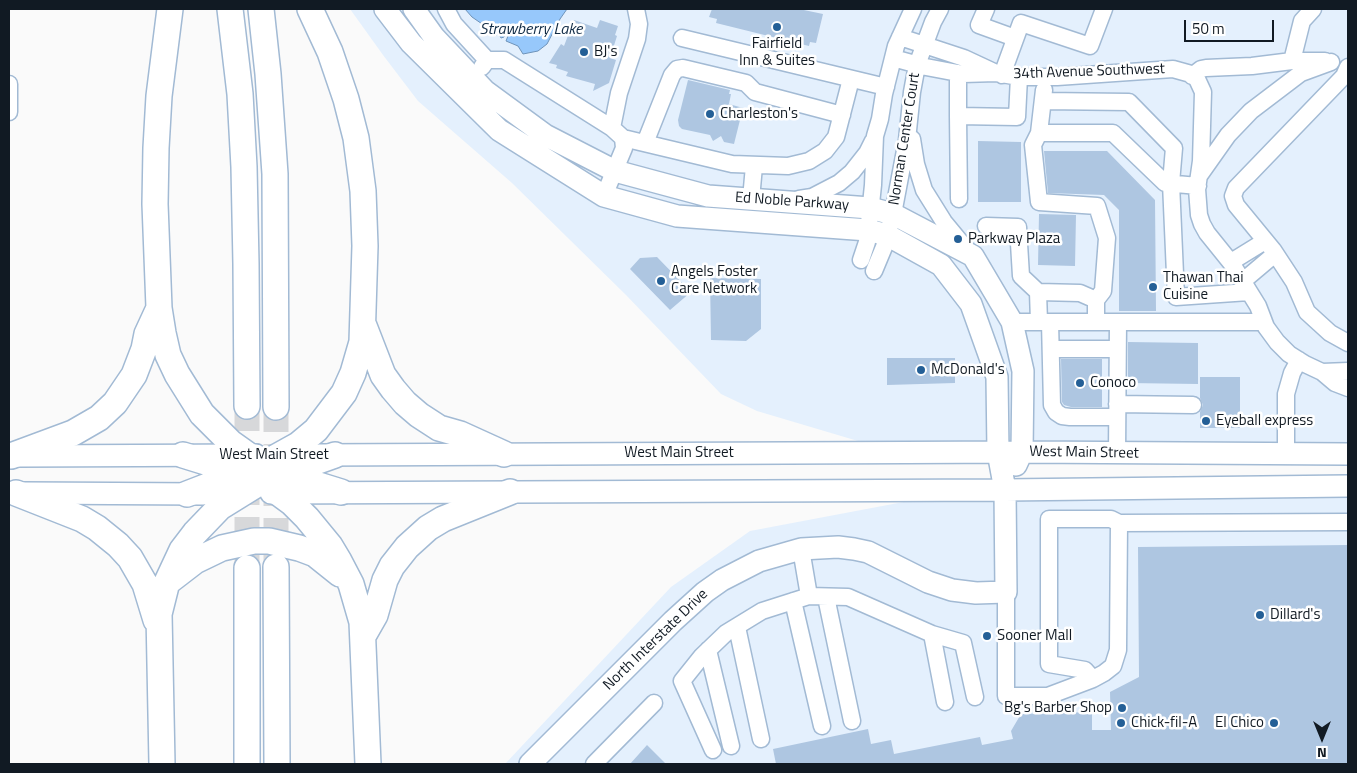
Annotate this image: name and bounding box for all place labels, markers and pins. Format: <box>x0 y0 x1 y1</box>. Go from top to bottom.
marker: Fairfield Inn & Suites <box>771 21 783 33</box>
place label: Fairfield Inn & Suites <box>739 35 815 70</box>
place label: BJ's <box>594 43 617 61</box>
marker: BJ's <box>578 46 590 58</box>
place label: Charleston's <box>720 105 798 123</box>
marker: Charleston's <box>704 108 716 120</box>
place label: Parkway Plaza <box>968 230 1060 248</box>
marker: Parkway Plaza <box>952 233 964 245</box>
place label: Angels Foster Care Network <box>671 263 758 298</box>
place label: Thawan Thai Cuisine <box>1163 269 1243 304</box>
marker: Angels Foster Care Network <box>655 275 667 287</box>
marker: Thawan Thai Cuisine <box>1147 281 1159 293</box>
place label: McDonald's <box>931 361 1005 379</box>
marker: McDonald's <box>915 364 927 376</box>
place label: Conoco <box>1090 374 1136 392</box>
marker: Conoco <box>1074 377 1086 389</box>
place label: Eyeball express <box>1216 412 1313 430</box>
marker: Eyeball express <box>1200 415 1212 427</box>
place label: Dillard's <box>1270 606 1320 624</box>
marker: Dillard's <box>1254 609 1266 621</box>
place label: Sooner Mall <box>997 627 1072 645</box>
marker: Sooner Mall <box>981 630 993 642</box>
place label: Bg's Barber Shop <box>1004 699 1112 717</box>
marker: Bg's Barber Shop <box>1116 702 1128 714</box>
place label: Chick-fil-A <box>1131 714 1197 732</box>
place label: El Chico <box>1215 714 1264 732</box>
marker: Chick-fil-A <box>1115 717 1127 729</box>
marker: El Chico <box>1268 717 1280 729</box>

